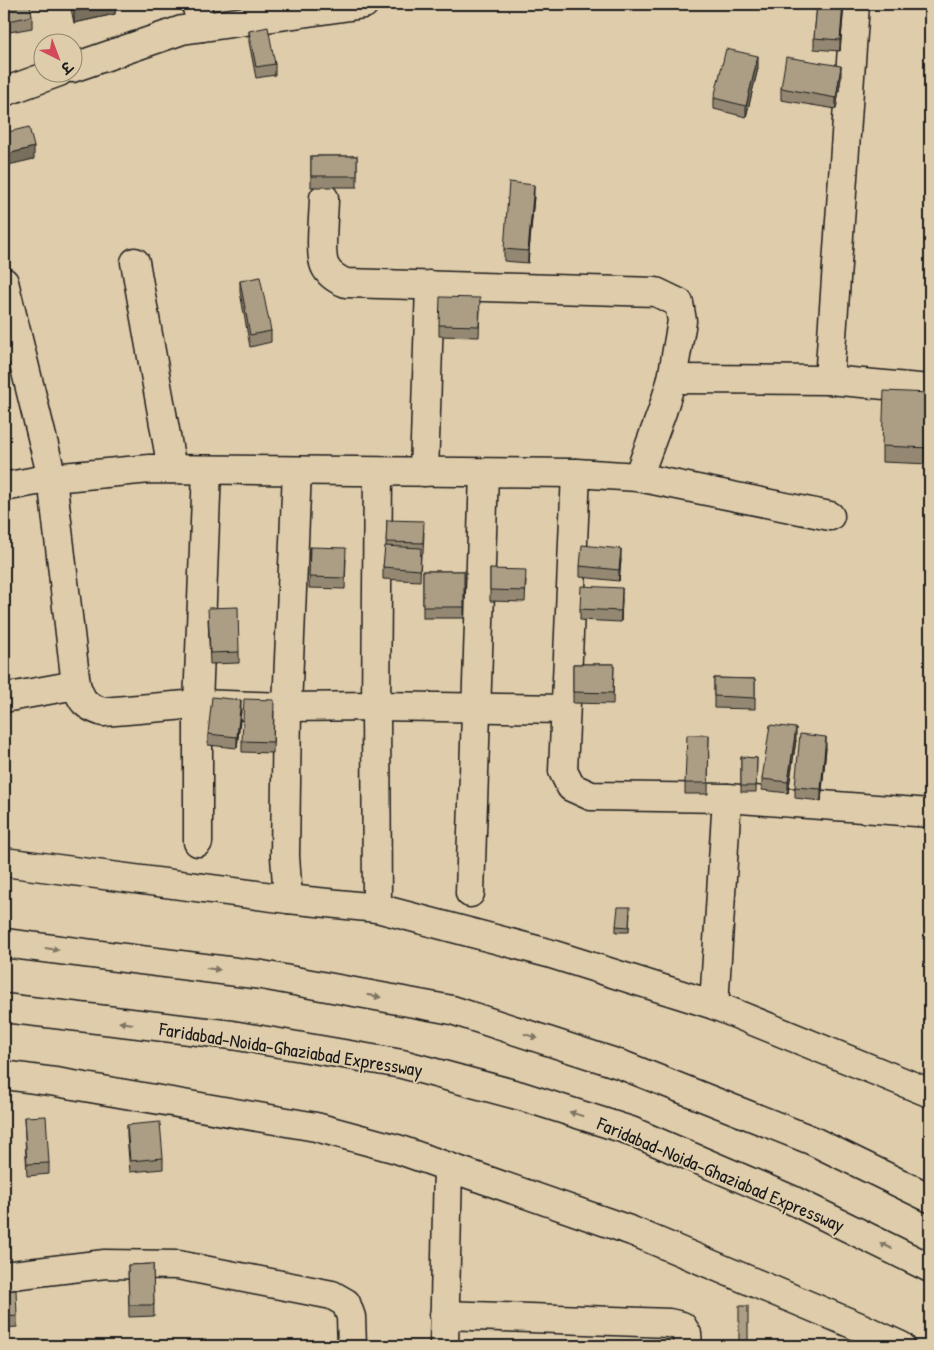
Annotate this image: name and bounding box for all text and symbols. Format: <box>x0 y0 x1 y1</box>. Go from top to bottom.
north arrow <box>32 32 82 82</box>
text: उ <box>56 57 78 79</box>
one-way arrow <box>44 945 60 953</box>
one-way arrow <box>206 965 222 973</box>
one-way arrow <box>366 992 381 1000</box>
street label: Faridabad-Noida-Ghaziabad Expressway <box>157 1015 424 1083</box>
one-way arrow <box>118 1019 134 1027</box>
one-way arrow <box>523 1033 538 1040</box>
one-way arrow <box>569 1110 584 1117</box>
street label: Faridabad-Noida-Ghaziabad Expressway <box>592 1110 849 1238</box>
one-way arrow <box>879 1242 894 1250</box>

